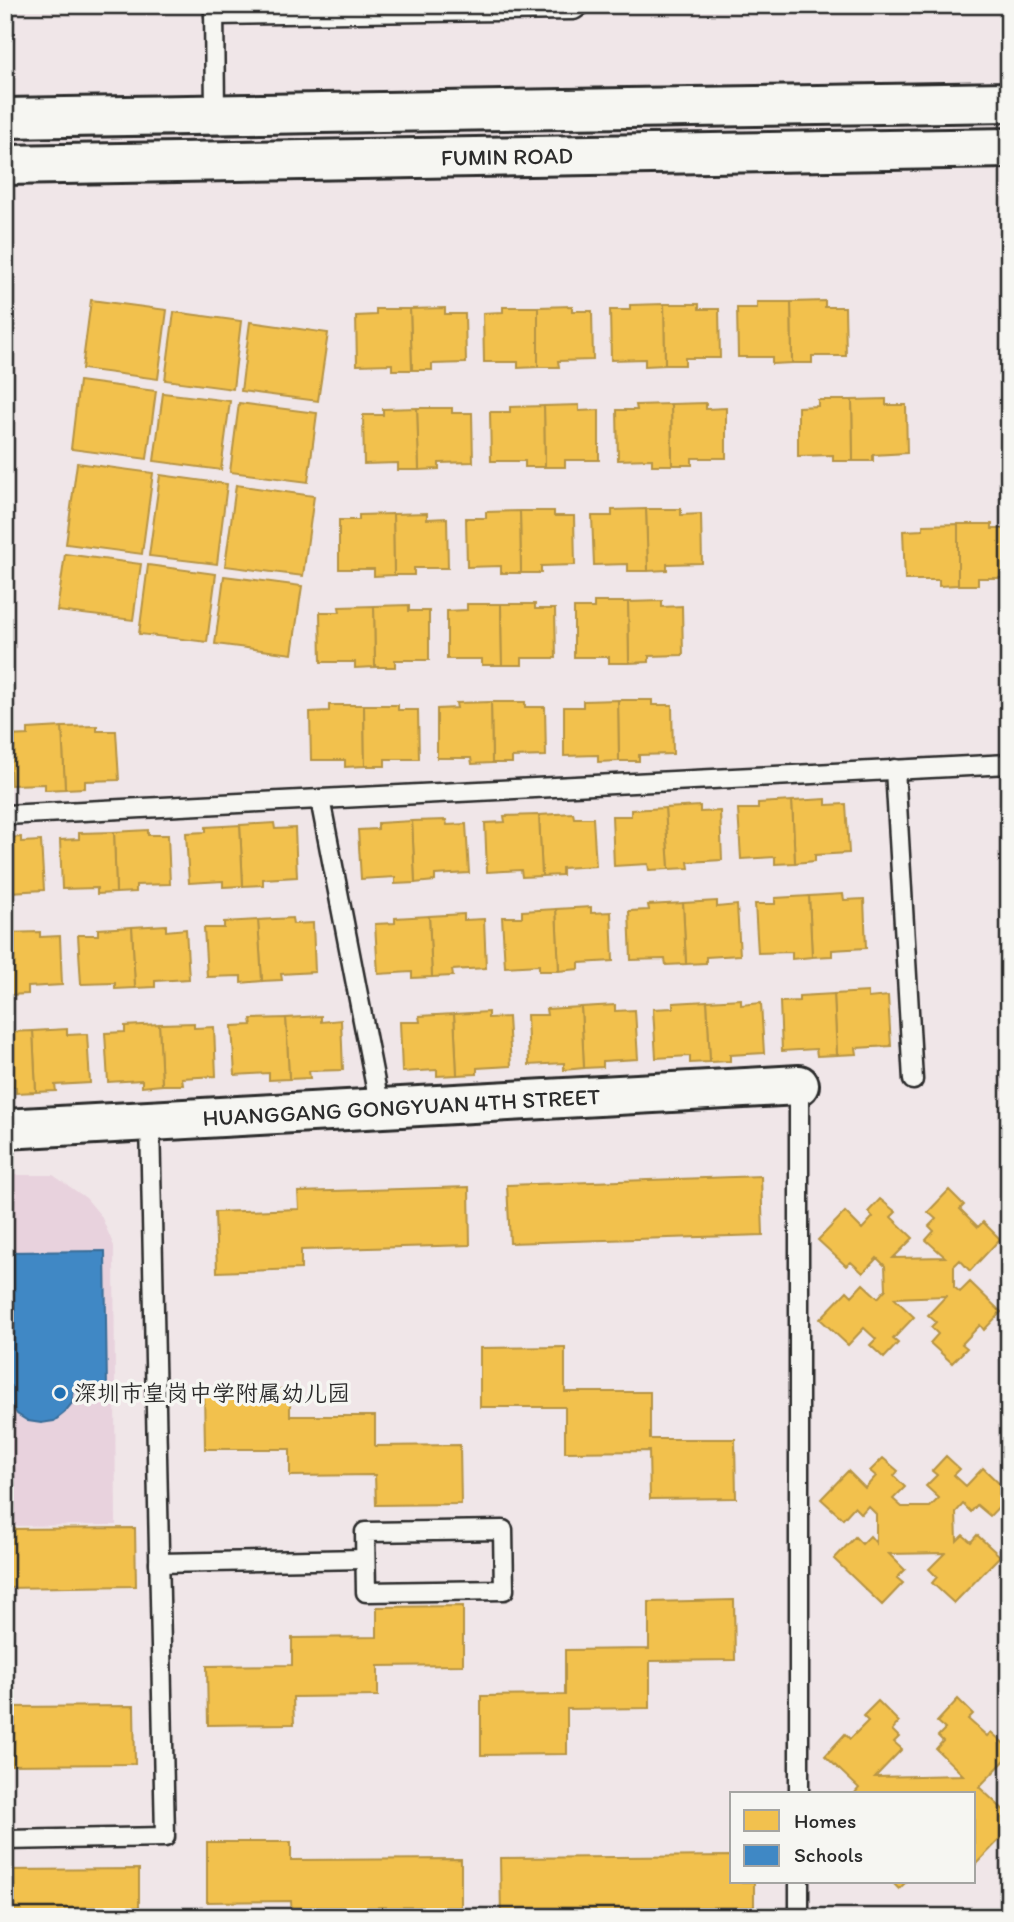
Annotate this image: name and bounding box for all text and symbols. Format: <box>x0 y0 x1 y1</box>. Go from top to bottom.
street label: FUMIN ROAD <box>441 141 573 172</box>
street label: HUANGGANG GONGYUAN 4TH STREET <box>202 1082 601 1132</box>
place label: 深圳市皇岗中学附属幼儿园 <box>74 1379 350 1407</box>
marker: 深圳市皇岗中学附属幼儿园 <box>52 1385 68 1401</box>
legend <box>730 1792 976 1884</box>
text: Homes <box>794 1808 856 1833</box>
text: Schools <box>794 1842 863 1867</box>

